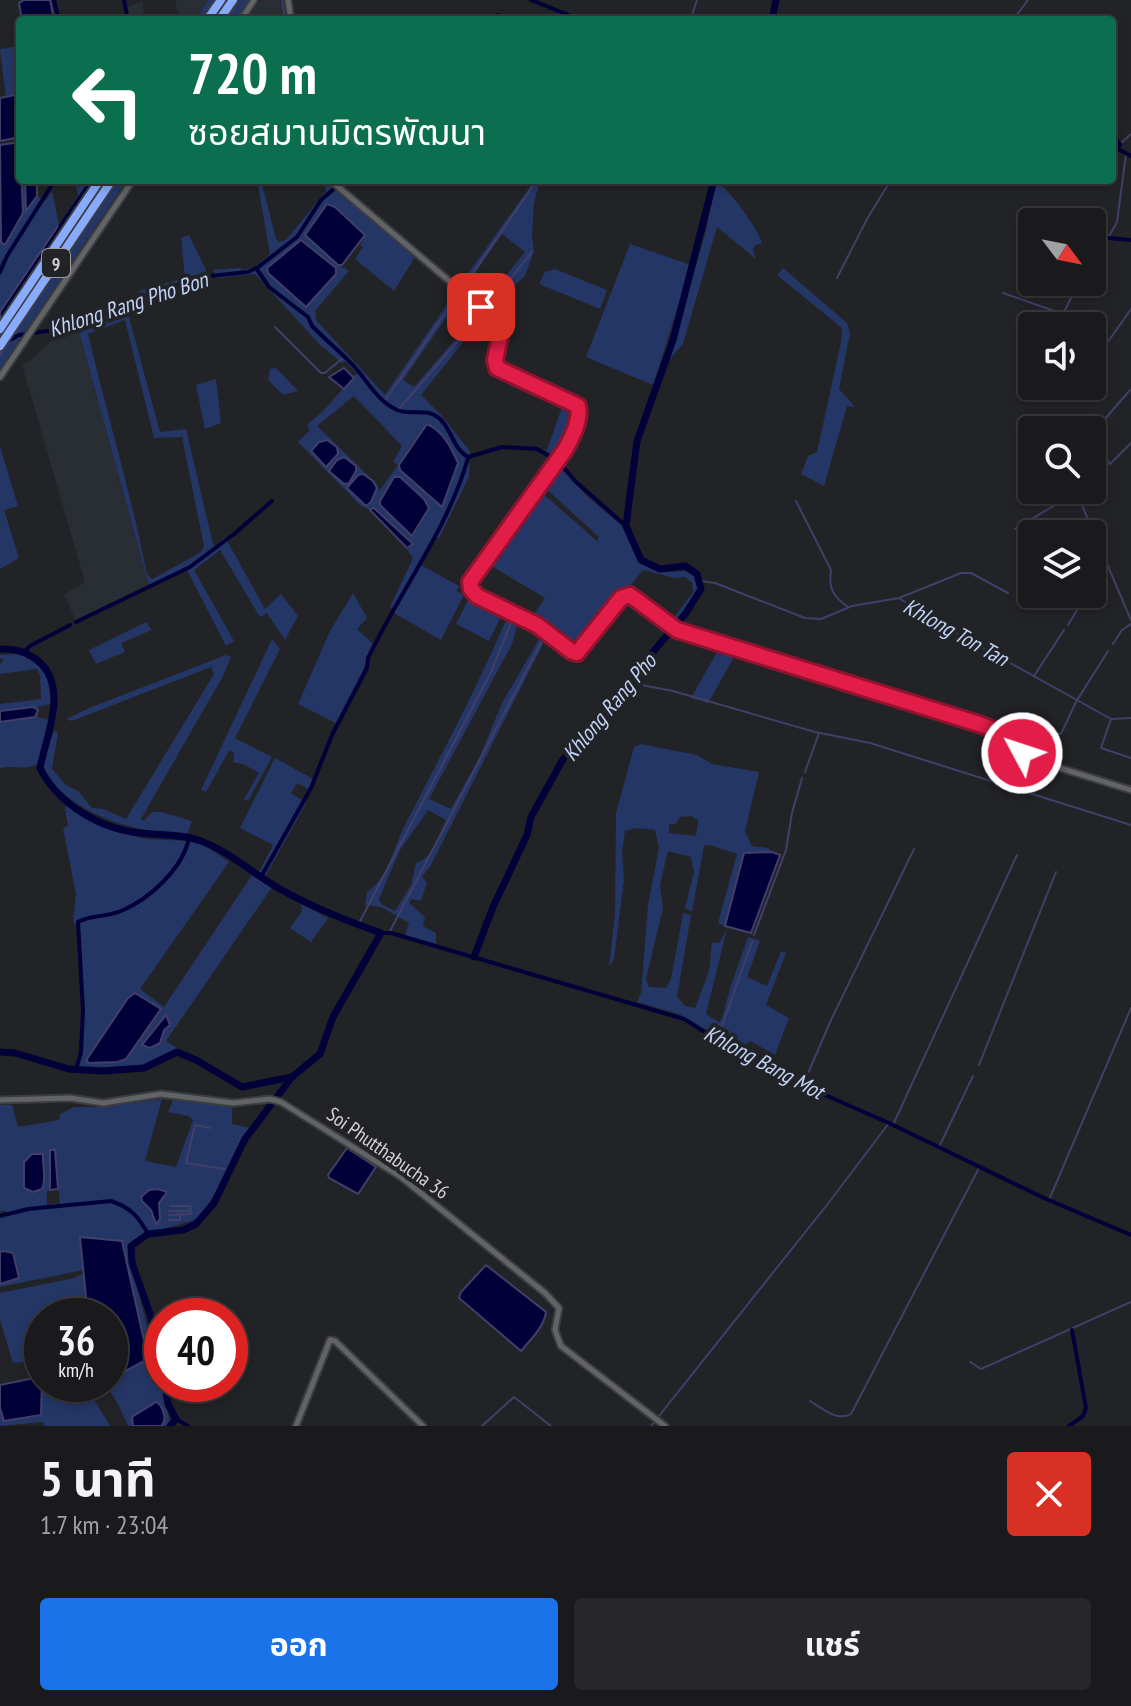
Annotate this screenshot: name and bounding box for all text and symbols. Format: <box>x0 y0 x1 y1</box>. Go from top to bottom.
text: 720 m <box>188 37 317 109</box>
icon: left <box>56 48 160 152</box>
text: ซอยสมานมิตรพัฒนา <box>188 108 486 155</box>
north arrow <box>1018 208 1106 296</box>
map controls <box>1018 208 1106 608</box>
road number: 9 <box>42 249 70 277</box>
water label: Khlong Rang Pho Bon <box>45 265 212 343</box>
pin <box>447 273 515 341</box>
icon: arrive <box>459 285 503 329</box>
button: sound <box>1018 312 1106 400</box>
button: search <box>1018 416 1106 504</box>
button: layers <box>1018 520 1106 608</box>
water label: Khlong Ton Tan <box>899 592 1015 673</box>
water label: Khlong Rang Pho <box>556 647 663 766</box>
position arrow <box>980 711 1064 795</box>
water label: Khlong Bang Mot <box>699 1019 831 1107</box>
street label: Soi Phutthabucha 36 <box>322 1101 454 1205</box>
speed limit sign: 40 <box>144 1298 248 1402</box>
text: 36 <box>57 1314 95 1366</box>
text: km/h <box>58 1357 94 1383</box>
text: 5 นาที <box>40 1447 156 1509</box>
button: close <box>1007 1452 1091 1536</box>
text: 1.7 km · 23:04 <box>40 1508 168 1541</box>
button: ออก <box>40 1598 558 1690</box>
button: แชร์ <box>574 1598 1091 1690</box>

